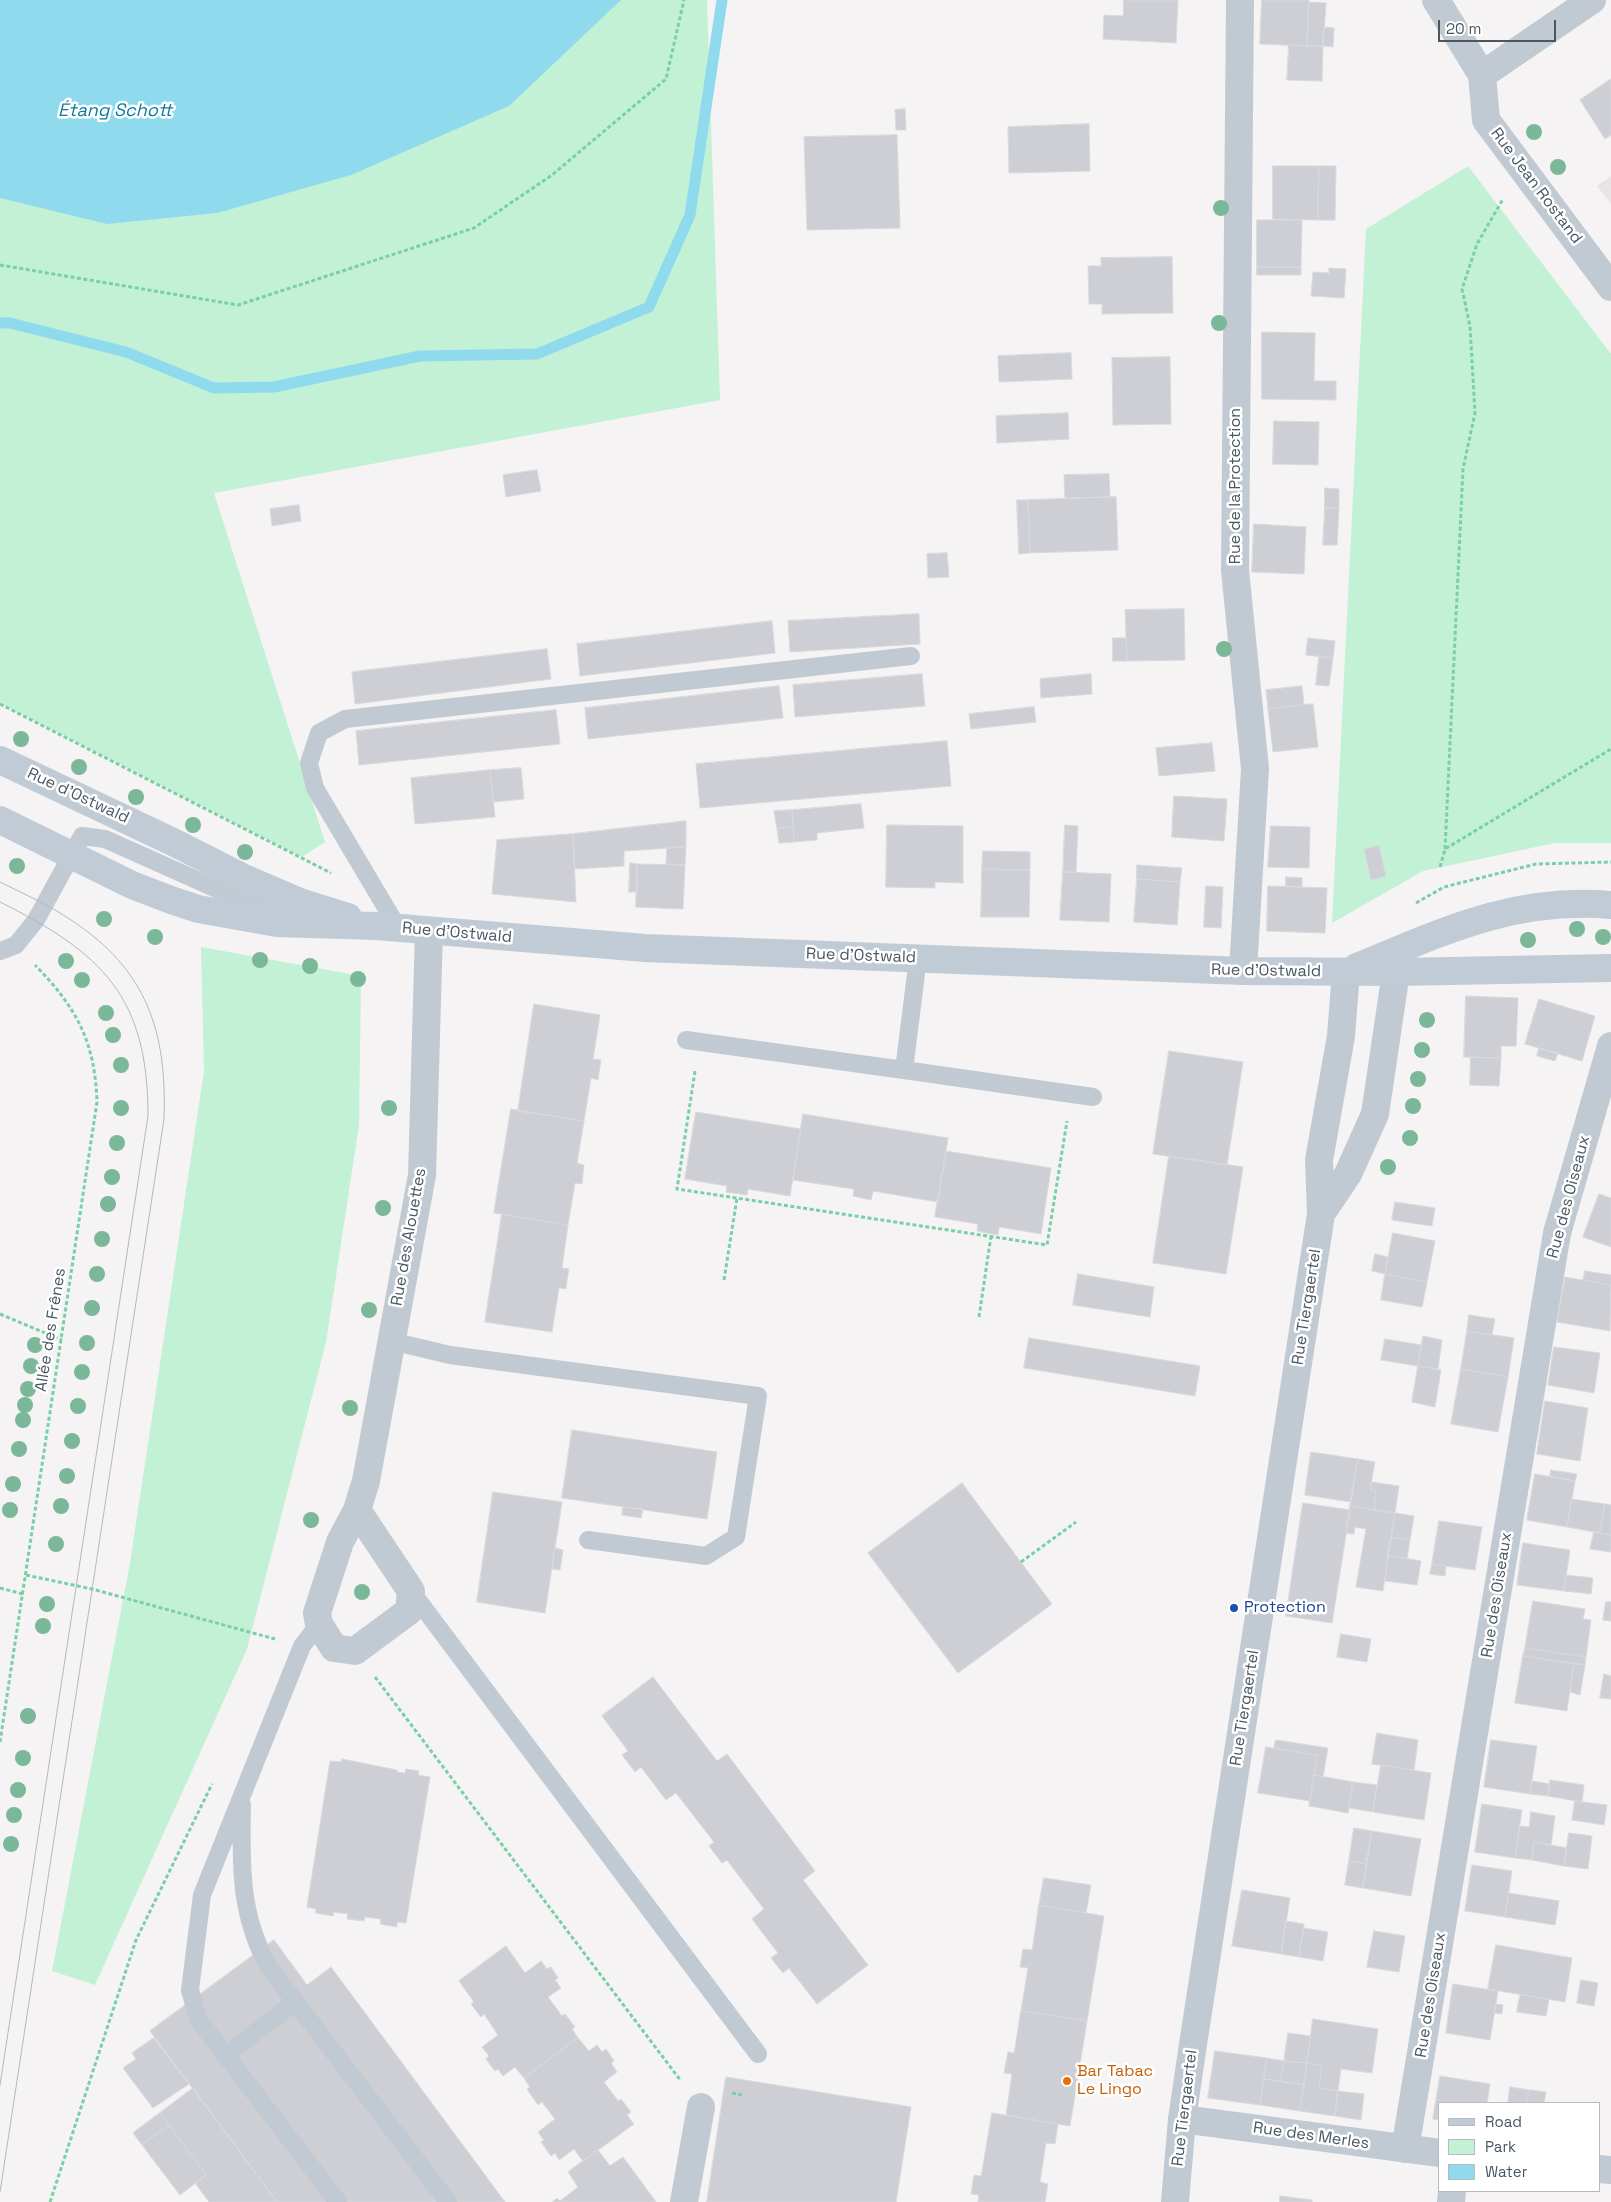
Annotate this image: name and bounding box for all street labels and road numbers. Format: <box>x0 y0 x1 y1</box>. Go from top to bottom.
street label: Rue Jean Rostand <box>1486 124 1586 248</box>
street label: Rue de la Protection <box>1226 408 1246 564</box>
street label: Rue d'Ostwald <box>24 764 132 828</box>
street label: Rue d'Ostwald <box>401 919 513 947</box>
street label: Rue d'Ostwald <box>806 944 916 968</box>
street label: Rue d'Ostwald <box>1211 960 1321 982</box>
street label: Rue des Oiseaux <box>1543 1133 1595 1261</box>
street label: Rue des Alouettes <box>387 1167 431 1307</box>
street label: Rue Tiergaertel <box>1288 1248 1326 1366</box>
street label: Allée des Frênes <box>32 1267 70 1393</box>
street label: Rue des Oiseaux <box>1478 1531 1516 1659</box>
street label: Rue Tiergaertel <box>1226 1649 1264 1767</box>
street label: Rue des Oiseaux <box>1412 1931 1450 2059</box>
street label: Rue Tiergaertel <box>1168 2049 1202 2167</box>
street label: Rue des Merles <box>1252 2118 1370 2154</box>

